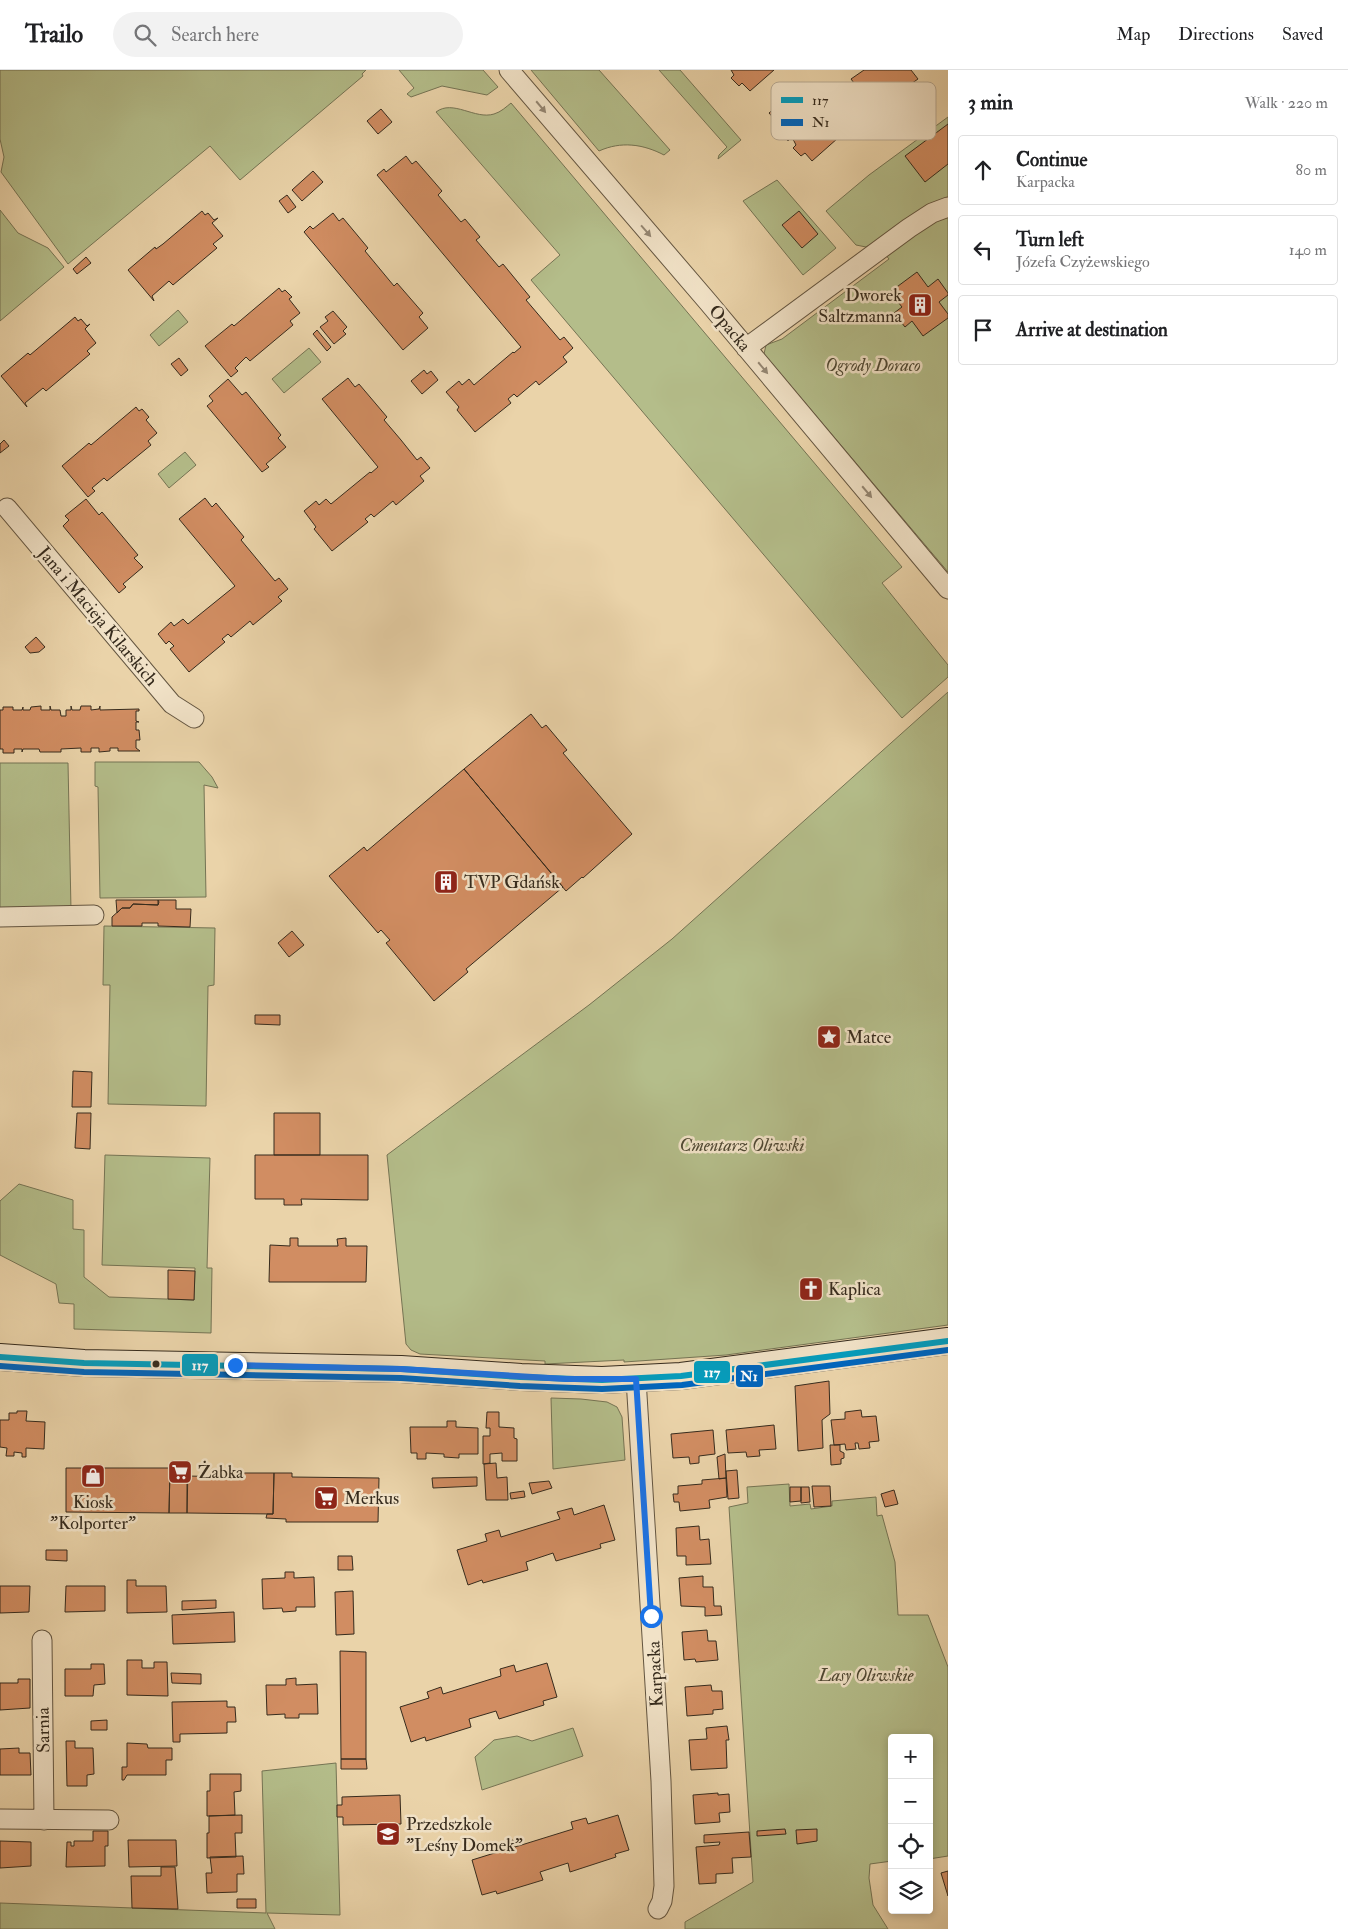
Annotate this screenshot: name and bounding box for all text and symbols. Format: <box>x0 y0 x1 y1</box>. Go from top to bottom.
search box <box>113 12 463 57</box>
text: Trailo <box>25 19 83 50</box>
icon: search <box>131 21 159 49</box>
text: Search here <box>171 23 259 47</box>
text: Map <box>1117 23 1150 46</box>
text: Directions <box>1178 23 1254 46</box>
text: Saved <box>1282 23 1323 46</box>
legend <box>771 82 936 140</box>
text: 3 min <box>968 89 1013 116</box>
text: 117 <box>812 92 829 109</box>
text: Walk · 220 m <box>1245 93 1328 113</box>
one-way arrow <box>535 101 546 114</box>
text: N1 <box>812 114 830 131</box>
text: Continue <box>1016 148 1087 172</box>
icon: ahead <box>969 156 997 184</box>
text: 80 m <box>1296 160 1327 180</box>
text: Karpacka <box>1016 172 1075 192</box>
one-way arrow <box>641 224 652 237</box>
text: Turn left <box>1016 228 1084 252</box>
icon: left <box>969 236 997 264</box>
text: 140 m <box>1289 240 1327 260</box>
text: Józefa Czyżewskiego <box>1016 252 1150 272</box>
place label: Dworek Saltzmanna <box>818 284 903 328</box>
building icon: Dworek Saltzmanna <box>907 292 933 318</box>
street label: Opacka <box>703 300 756 357</box>
icon: arrive <box>969 316 997 344</box>
text: Arrive at destination <box>1016 318 1168 342</box>
park label: Ogrody Doraco <box>825 354 921 377</box>
one-way arrow <box>757 361 768 374</box>
one-way arrow <box>862 486 873 499</box>
street label: Jana i Macieja Kilarskich <box>32 541 163 691</box>
building icon: TVP Gdańsk <box>433 869 459 895</box>
place label: TVP Gdańsk <box>464 871 560 894</box>
place icon: Matce <box>816 1024 842 1050</box>
place label: Matce <box>846 1026 892 1049</box>
park label: Cmentarz Oliwski <box>680 1134 804 1157</box>
church icon: Kaplica <box>798 1276 824 1302</box>
place label: Kaplica <box>828 1278 882 1301</box>
line badge: 117 <box>181 1353 219 1377</box>
route end <box>224 1354 247 1377</box>
text: 117 <box>192 1357 209 1374</box>
unlabelled marker <box>151 1359 161 1369</box>
line badge: 117 <box>693 1360 731 1384</box>
text: 117 <box>704 1364 721 1381</box>
line badge: N1 <box>735 1364 764 1388</box>
text: N1 <box>739 1368 758 1385</box>
supermarket icon: Żabka <box>167 1459 193 1485</box>
place label: Żabka <box>198 1460 244 1484</box>
shop icon: Kiosk "Kolporter" <box>80 1463 106 1489</box>
supermarket icon: Merkus <box>313 1485 339 1511</box>
place label: Merkus <box>344 1487 399 1510</box>
place label: Kiosk "Kolporter" <box>50 1491 136 1535</box>
route start <box>640 1605 663 1628</box>
street label: Karpacka <box>642 1640 669 1708</box>
park label: Lasy Oliwskie <box>817 1664 915 1687</box>
street label: Sarnia <box>32 1706 55 1753</box>
map controls <box>888 1734 933 1914</box>
button: + <box>888 1734 933 1779</box>
button: − <box>888 1779 933 1824</box>
place label: Przedszkole "Leśny Domek" <box>406 1813 523 1857</box>
school or university icon: Przedszkole "Leśny Domek" <box>375 1821 401 1847</box>
button: locate <box>888 1824 933 1869</box>
button: layers <box>888 1869 933 1914</box>

